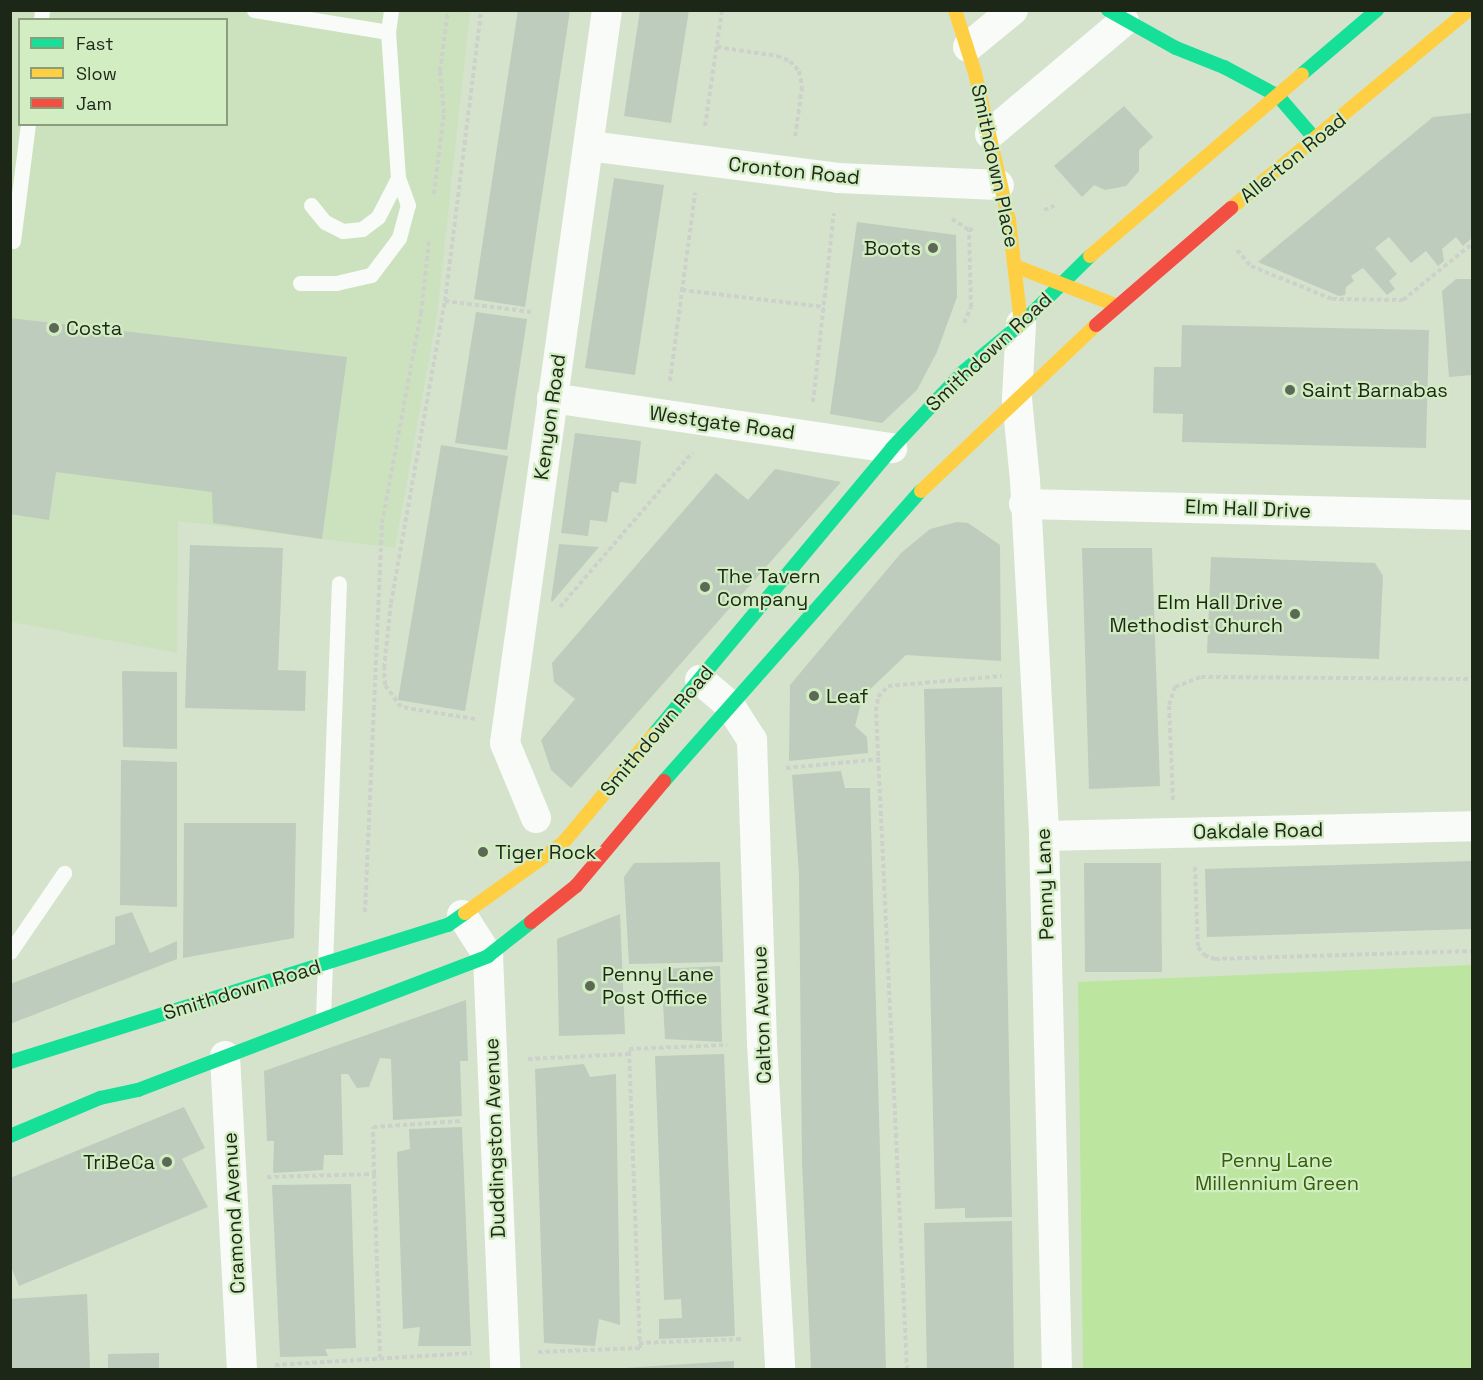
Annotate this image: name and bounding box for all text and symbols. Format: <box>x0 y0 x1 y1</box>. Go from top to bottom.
legend <box>18 18 228 126</box>
text: Fast <box>76 32 113 55</box>
text: Slow <box>76 62 117 85</box>
street label: Smithdown Place <box>966 82 1024 250</box>
text: Jam <box>76 92 112 115</box>
street label: Allerton Road <box>1235 108 1351 208</box>
street label: Cronton Road <box>727 152 861 190</box>
place label: Boots <box>864 236 921 260</box>
marker: Boots <box>926 241 940 255</box>
street label: Smithdown Road <box>921 288 1057 416</box>
place label: Costa <box>66 316 122 340</box>
marker: Costa <box>47 321 61 335</box>
street label: Kenyon Road <box>529 353 571 481</box>
place label: Saint Barnabas <box>1302 378 1448 402</box>
marker: Saint Barnabas <box>1283 383 1297 397</box>
street label: Westgate Road <box>648 401 796 445</box>
street label: Elm Hall Drive <box>1185 495 1311 523</box>
place label: The Tavern Company <box>717 564 821 611</box>
marker: The Tavern Company <box>698 580 712 594</box>
place label: Elm Hall Drive Methodist Church <box>1109 590 1283 637</box>
marker: Elm Hall Drive Methodist Church <box>1288 607 1302 621</box>
street label: Smithdown Road <box>595 661 719 801</box>
place label: Leaf <box>826 684 868 708</box>
marker: Leaf <box>807 689 821 703</box>
street label: Oakdale Road <box>1193 818 1323 844</box>
street label: Penny Lane <box>1031 828 1059 940</box>
place label: Tiger Rock <box>495 840 597 864</box>
marker: Tiger Rock <box>476 845 490 859</box>
street label: Calton Avenue <box>748 945 776 1085</box>
street label: Smithdown Road <box>160 955 324 1025</box>
place label: Penny Lane Post Office <box>602 963 714 1010</box>
marker: Penny Lane Post Office <box>583 979 597 993</box>
street label: Duddingston Avenue <box>480 1037 510 1239</box>
street label: Cramond Avenue <box>218 1131 250 1295</box>
park label: Penny Lane Millennium Green <box>1195 1148 1359 1195</box>
place label: TriBeCa <box>83 1150 155 1174</box>
marker: TriBeCa <box>160 1155 174 1169</box>

